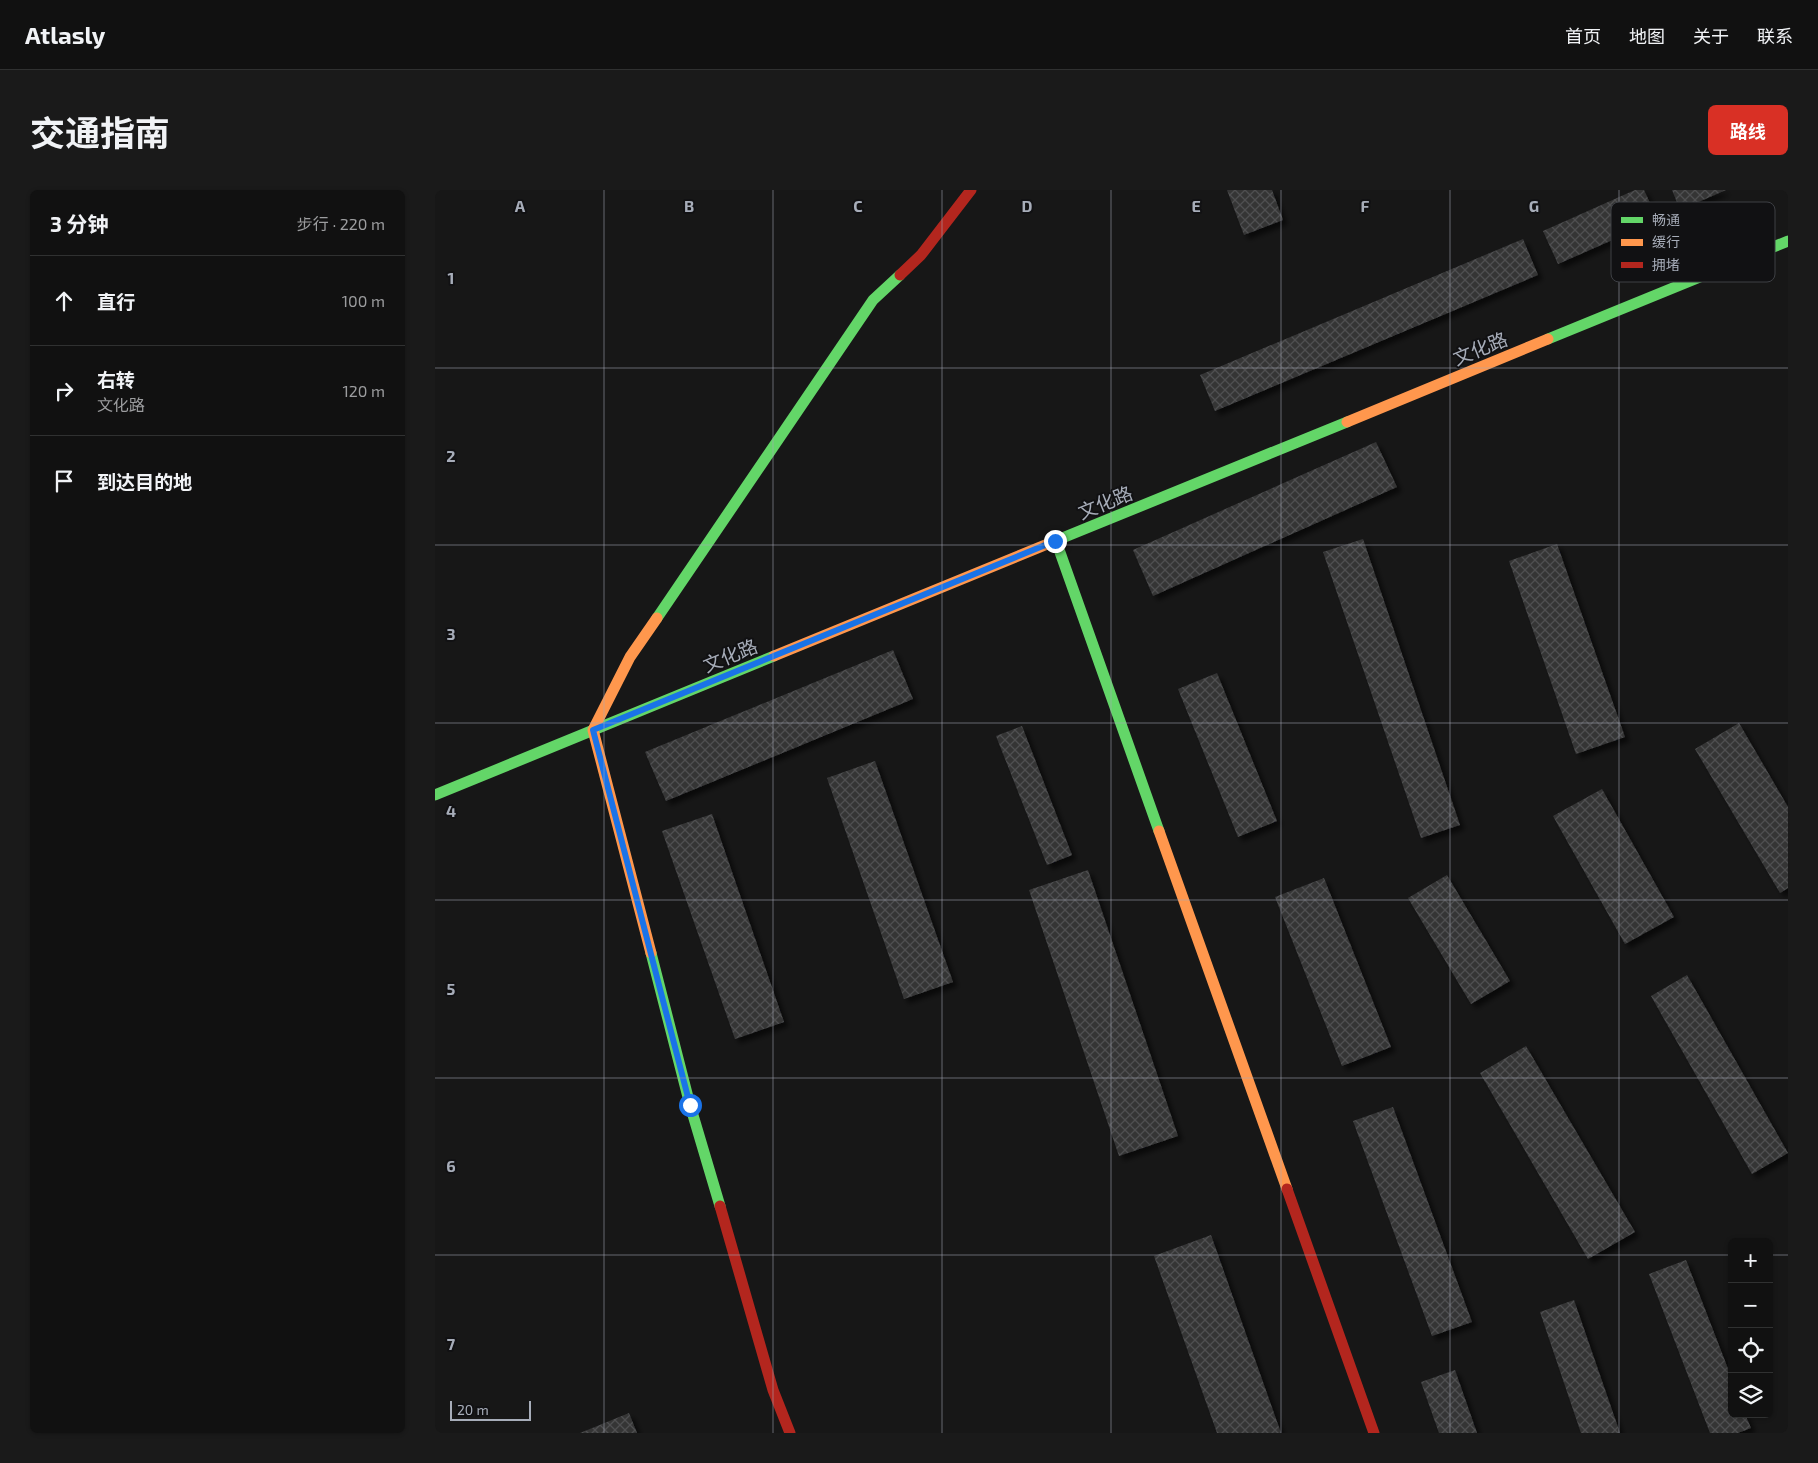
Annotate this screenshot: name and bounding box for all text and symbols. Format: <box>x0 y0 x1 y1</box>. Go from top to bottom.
text: Atlasly <box>25 20 105 49</box>
text: 首页 <box>1565 25 1601 47</box>
text: 地图 <box>1629 25 1665 47</box>
text: 关于 <box>1693 25 1729 47</box>
text: 联系 <box>1757 25 1793 47</box>
button: 路线 <box>1708 105 1788 155</box>
text: 交通指南 <box>30 111 170 153</box>
text: A <box>515 196 526 215</box>
text: B <box>684 196 694 215</box>
text: C <box>853 196 863 215</box>
text: D <box>1022 196 1033 215</box>
text: E <box>1191 196 1201 215</box>
text: F <box>1361 196 1370 215</box>
text: G <box>1529 196 1539 215</box>
legend <box>1611 202 1775 282</box>
text: 3 分钟 <box>50 211 108 236</box>
text: 畅通 <box>1652 211 1680 228</box>
text: 步行 · 220 m <box>297 214 385 233</box>
text: 缓行 <box>1652 233 1680 250</box>
text: 拥堵 <box>1652 256 1680 273</box>
text: 1 <box>448 268 454 287</box>
icon: ahead <box>50 287 78 315</box>
text: 直行 <box>97 290 135 313</box>
text: 100 m <box>342 291 385 310</box>
street label: 文化路 <box>1449 327 1511 369</box>
text: 右转 <box>97 368 135 391</box>
icon: right <box>50 377 78 405</box>
text: 120 m <box>342 381 385 400</box>
text: 文化路 <box>97 395 145 414</box>
text: 2 <box>446 446 456 465</box>
icon: arrive <box>50 467 78 495</box>
text: 到达目的地 <box>97 470 192 493</box>
street label: 文化路 <box>1074 481 1136 523</box>
route end <box>1044 530 1067 553</box>
text: 3 <box>446 624 456 643</box>
street label: 文化路 <box>699 634 761 676</box>
text: 4 <box>446 801 456 820</box>
text: 5 <box>447 979 456 998</box>
route start <box>679 1094 702 1117</box>
text: 6 <box>446 1156 456 1175</box>
map controls <box>1728 1238 1773 1418</box>
button: + <box>1728 1238 1773 1283</box>
button: − <box>1728 1283 1773 1328</box>
button: locate <box>1728 1328 1773 1373</box>
text: 7 <box>447 1334 456 1353</box>
button: layers <box>1728 1373 1773 1418</box>
scale bar <box>450 1398 531 1421</box>
text: 20 m <box>457 1401 489 1418</box>

